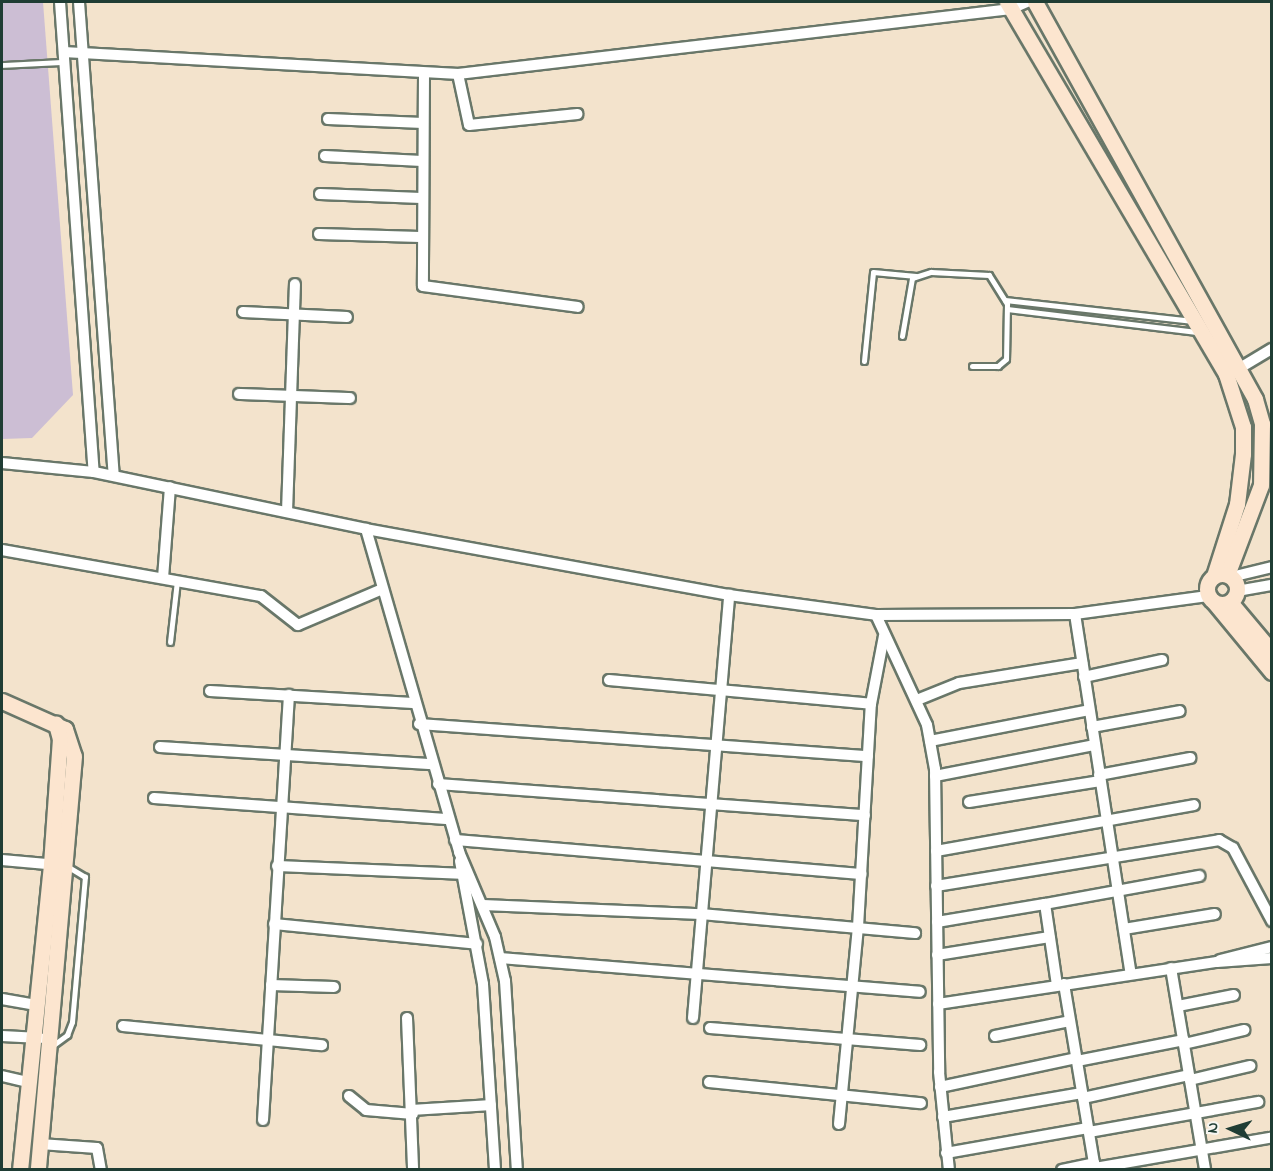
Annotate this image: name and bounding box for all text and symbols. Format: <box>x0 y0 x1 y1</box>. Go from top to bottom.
north arrow <box>1201 1099 1261 1159</box>
text: N <box>1201 1122 1225 1134</box>

